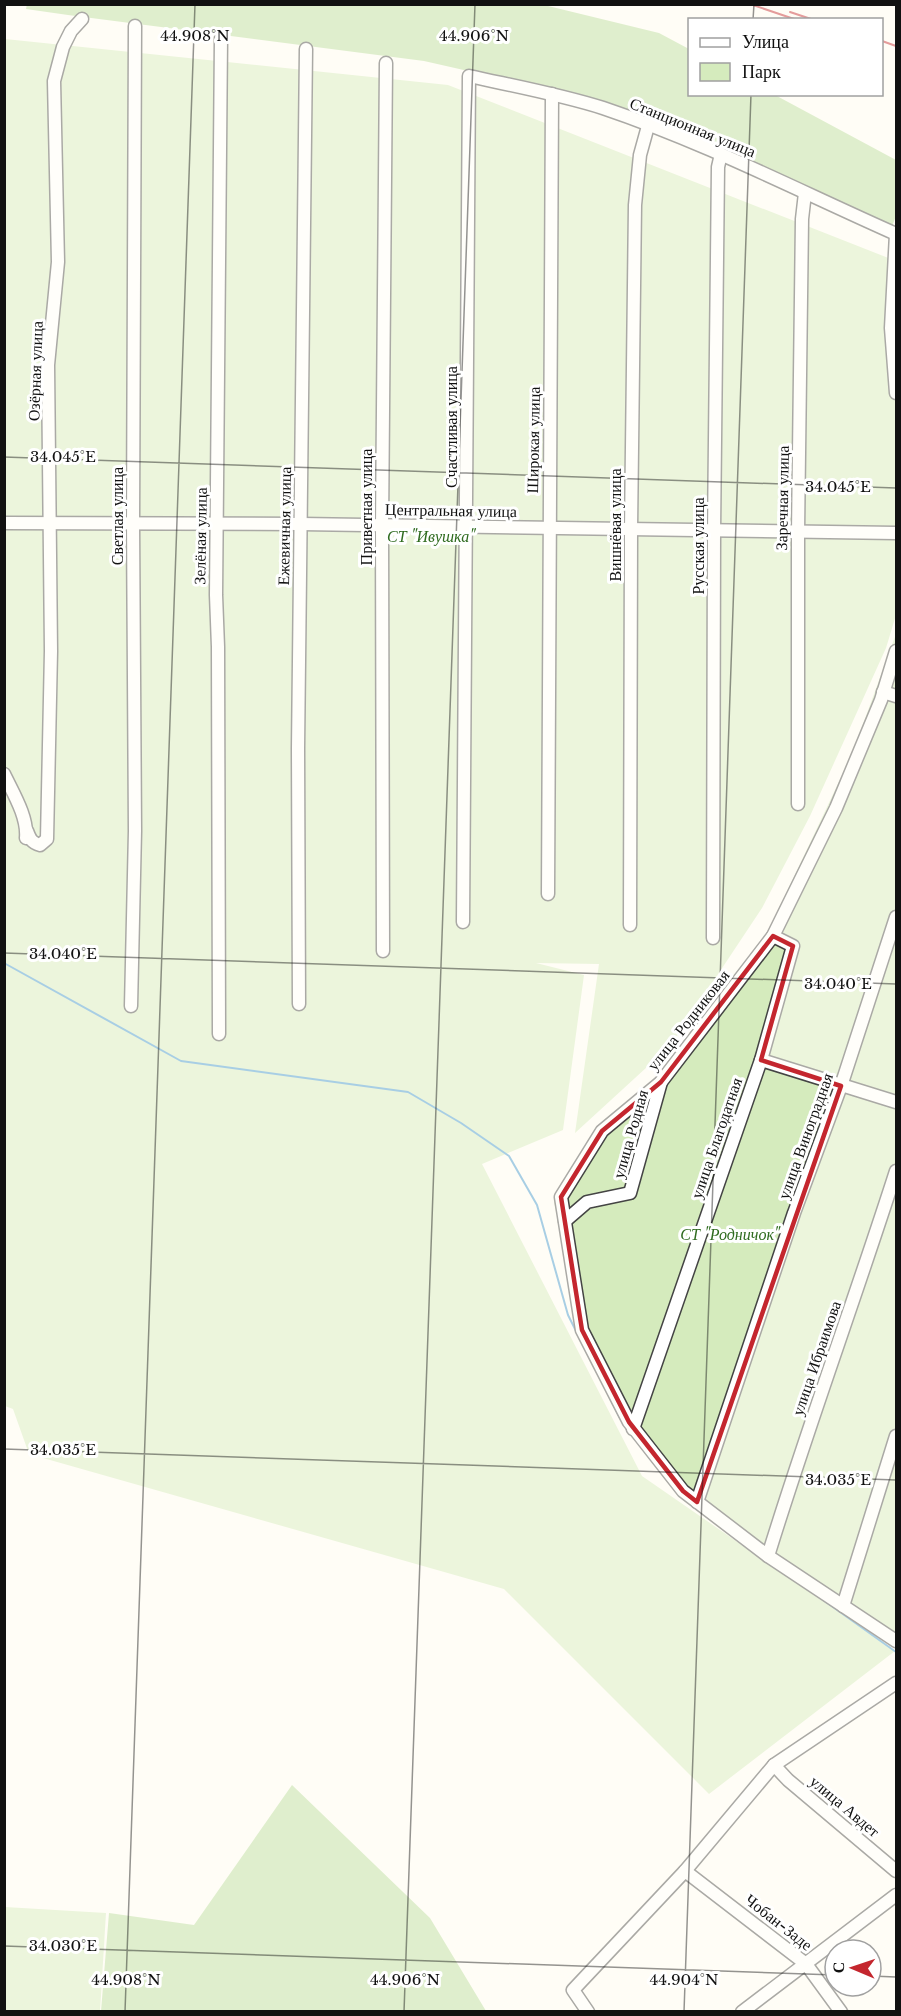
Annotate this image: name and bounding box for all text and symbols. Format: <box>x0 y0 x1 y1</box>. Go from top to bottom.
legend <box>688 18 883 96</box>
text: 44.908°N <box>160 26 230 45</box>
text: 44.906°N <box>439 26 509 45</box>
text: Улица <box>742 31 789 53</box>
text: Парк <box>742 61 781 83</box>
street label: Станционная улица <box>627 93 759 161</box>
street label: Озёрная улица <box>23 321 47 421</box>
street label: Счастливая улица <box>441 366 461 488</box>
street label: Широкая улица <box>522 386 544 494</box>
street label: Заречная улица <box>771 445 793 551</box>
text: 34.045°E <box>30 447 96 466</box>
street label: Приветная улица <box>356 449 376 565</box>
street label: Ежевичная улица <box>273 466 295 586</box>
street label: Светлая улица <box>107 467 127 565</box>
street label: Вишнёвая улица <box>605 468 625 582</box>
text: 34.045°E <box>805 477 871 496</box>
street label: Зелёная улица <box>189 487 211 585</box>
street label: Русская улица <box>688 497 708 595</box>
street label: Центральная улица <box>385 499 517 521</box>
park label: СТ "Ивушка" <box>387 526 476 546</box>
text: 34.040°E <box>29 944 97 963</box>
street label: улица Родниковая <box>643 965 734 1074</box>
text: 34.040°E <box>804 974 872 993</box>
street label: улица Виноградная <box>773 1070 837 1202</box>
street label: улица Благодатная <box>686 1074 746 1201</box>
street label: улица Родная <box>608 1087 652 1181</box>
park label: СТ "Родничок" <box>680 1224 781 1244</box>
street label: улица Ибраимова <box>787 1298 845 1418</box>
text: 34.035°E <box>30 1440 96 1459</box>
text: 34.035°E <box>805 1470 871 1489</box>
street label: улица Авдет <box>806 1771 884 1841</box>
street label: Чобан-Заде <box>741 1889 817 1955</box>
text: 34.030°E <box>29 1936 97 1955</box>
north arrow <box>823 1938 883 1998</box>
text: С <box>828 1961 848 1974</box>
text: 44.908°N <box>91 1970 161 1989</box>
text: 44.906°N <box>370 1970 440 1989</box>
text: 44.904°N <box>649 1970 719 1989</box>

